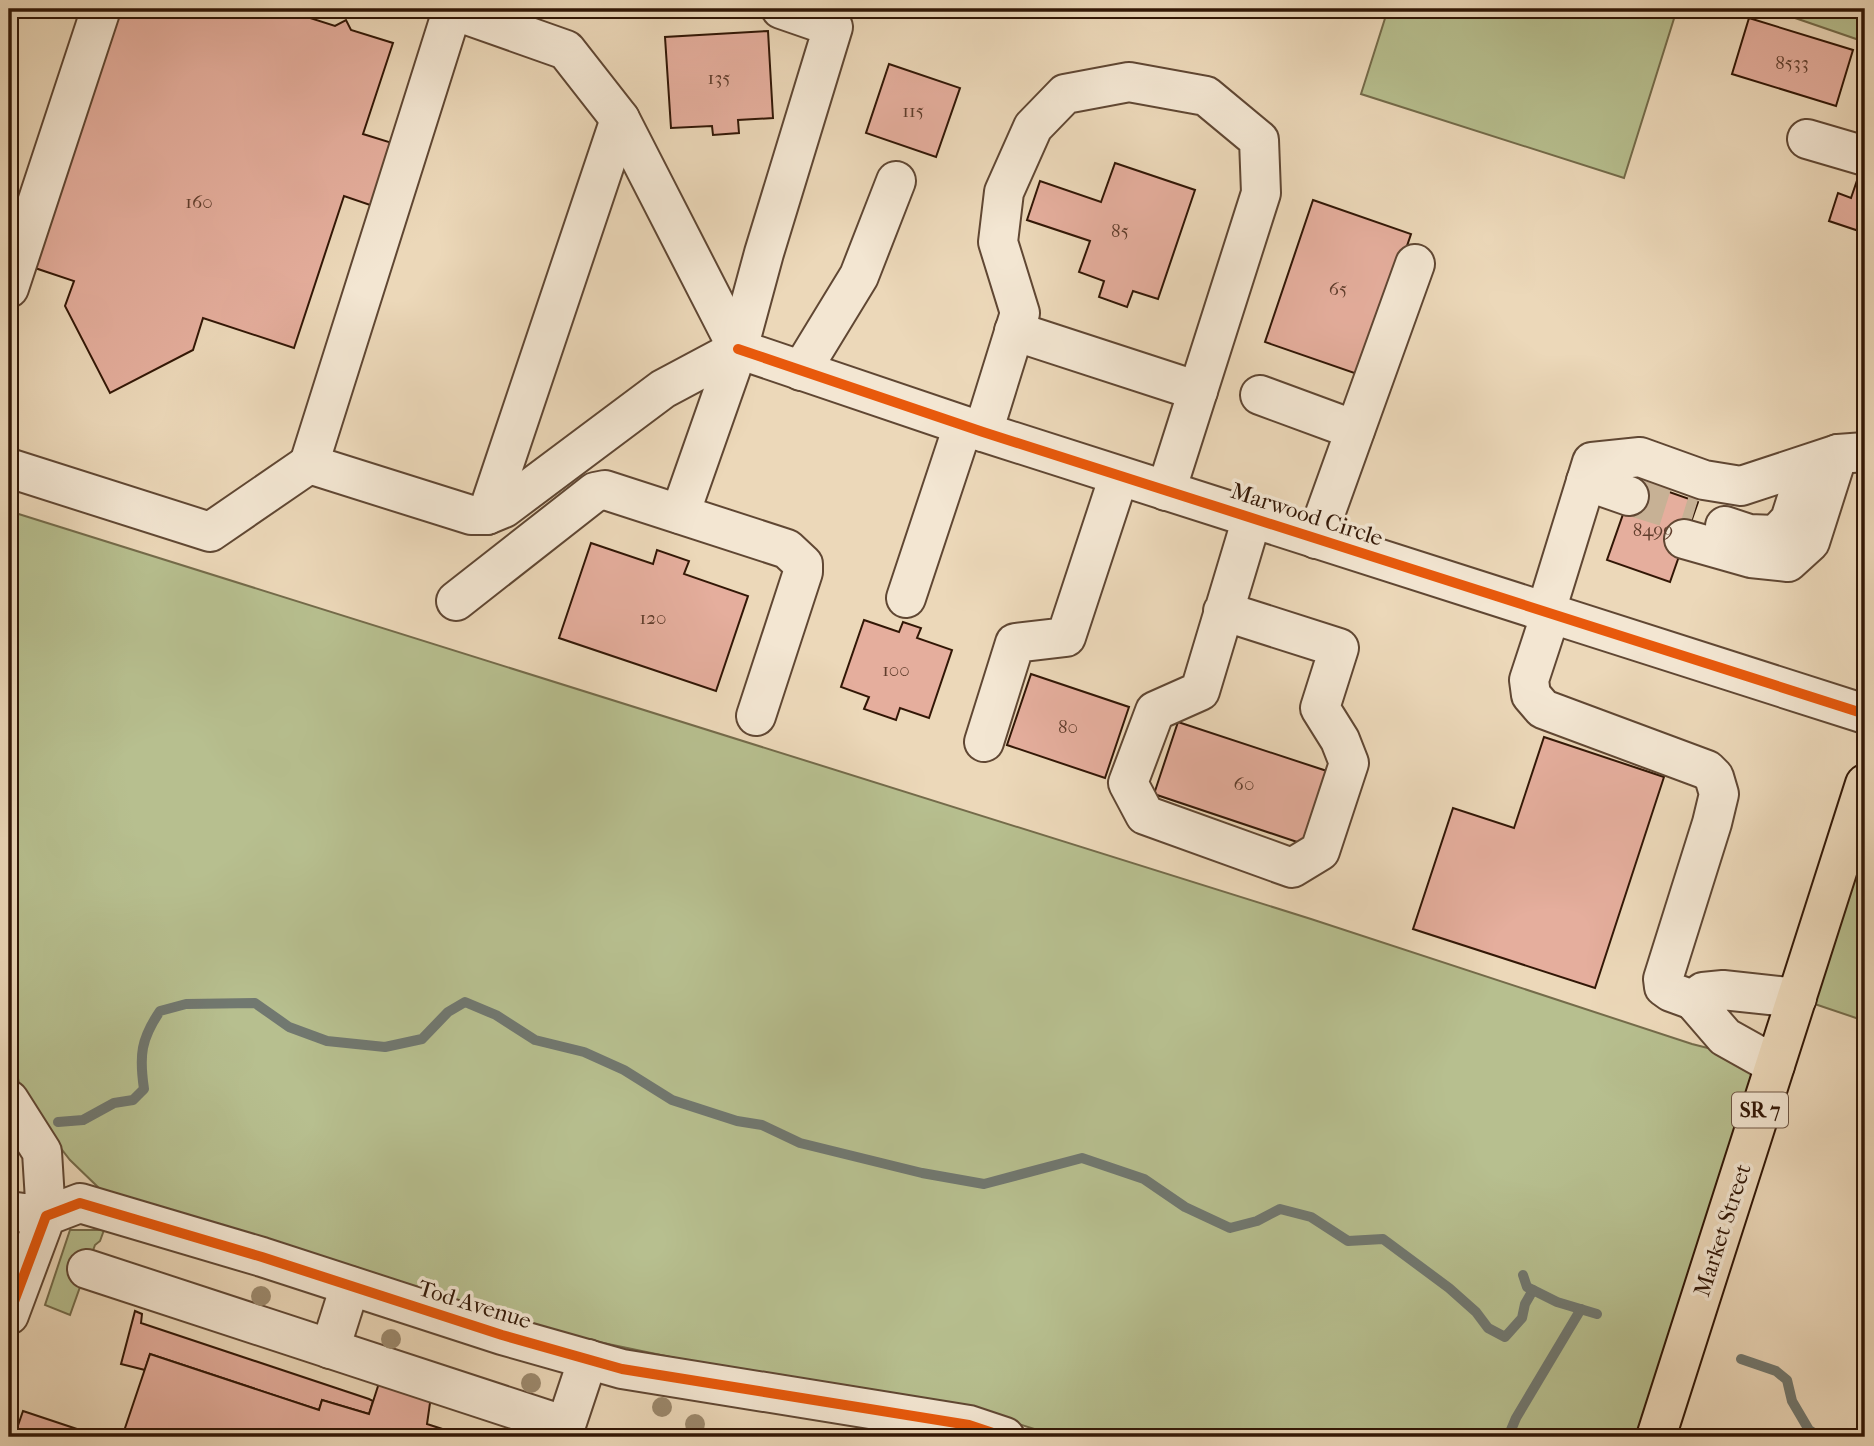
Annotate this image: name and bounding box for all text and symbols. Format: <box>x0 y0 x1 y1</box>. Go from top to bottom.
house number: 8533 <box>1775 52 1809 74</box>
house number: 135 <box>708 67 730 89</box>
house number: 115 <box>902 100 924 122</box>
house number: 160 <box>185 191 213 213</box>
house number: 85 <box>1111 220 1129 242</box>
house number: 65 <box>1329 278 1347 300</box>
street label: Marwood Circle <box>1227 477 1386 552</box>
house number: 8499 <box>1633 519 1673 541</box>
house number: 120 <box>639 607 667 629</box>
house number: 100 <box>882 659 910 681</box>
house number: 80 <box>1058 716 1078 738</box>
house number: 60 <box>1234 773 1254 795</box>
road number: SR 7 <box>1732 1092 1788 1128</box>
street label: Market Street <box>1688 1160 1757 1300</box>
street label: Tod Avenue <box>415 1275 535 1334</box>

